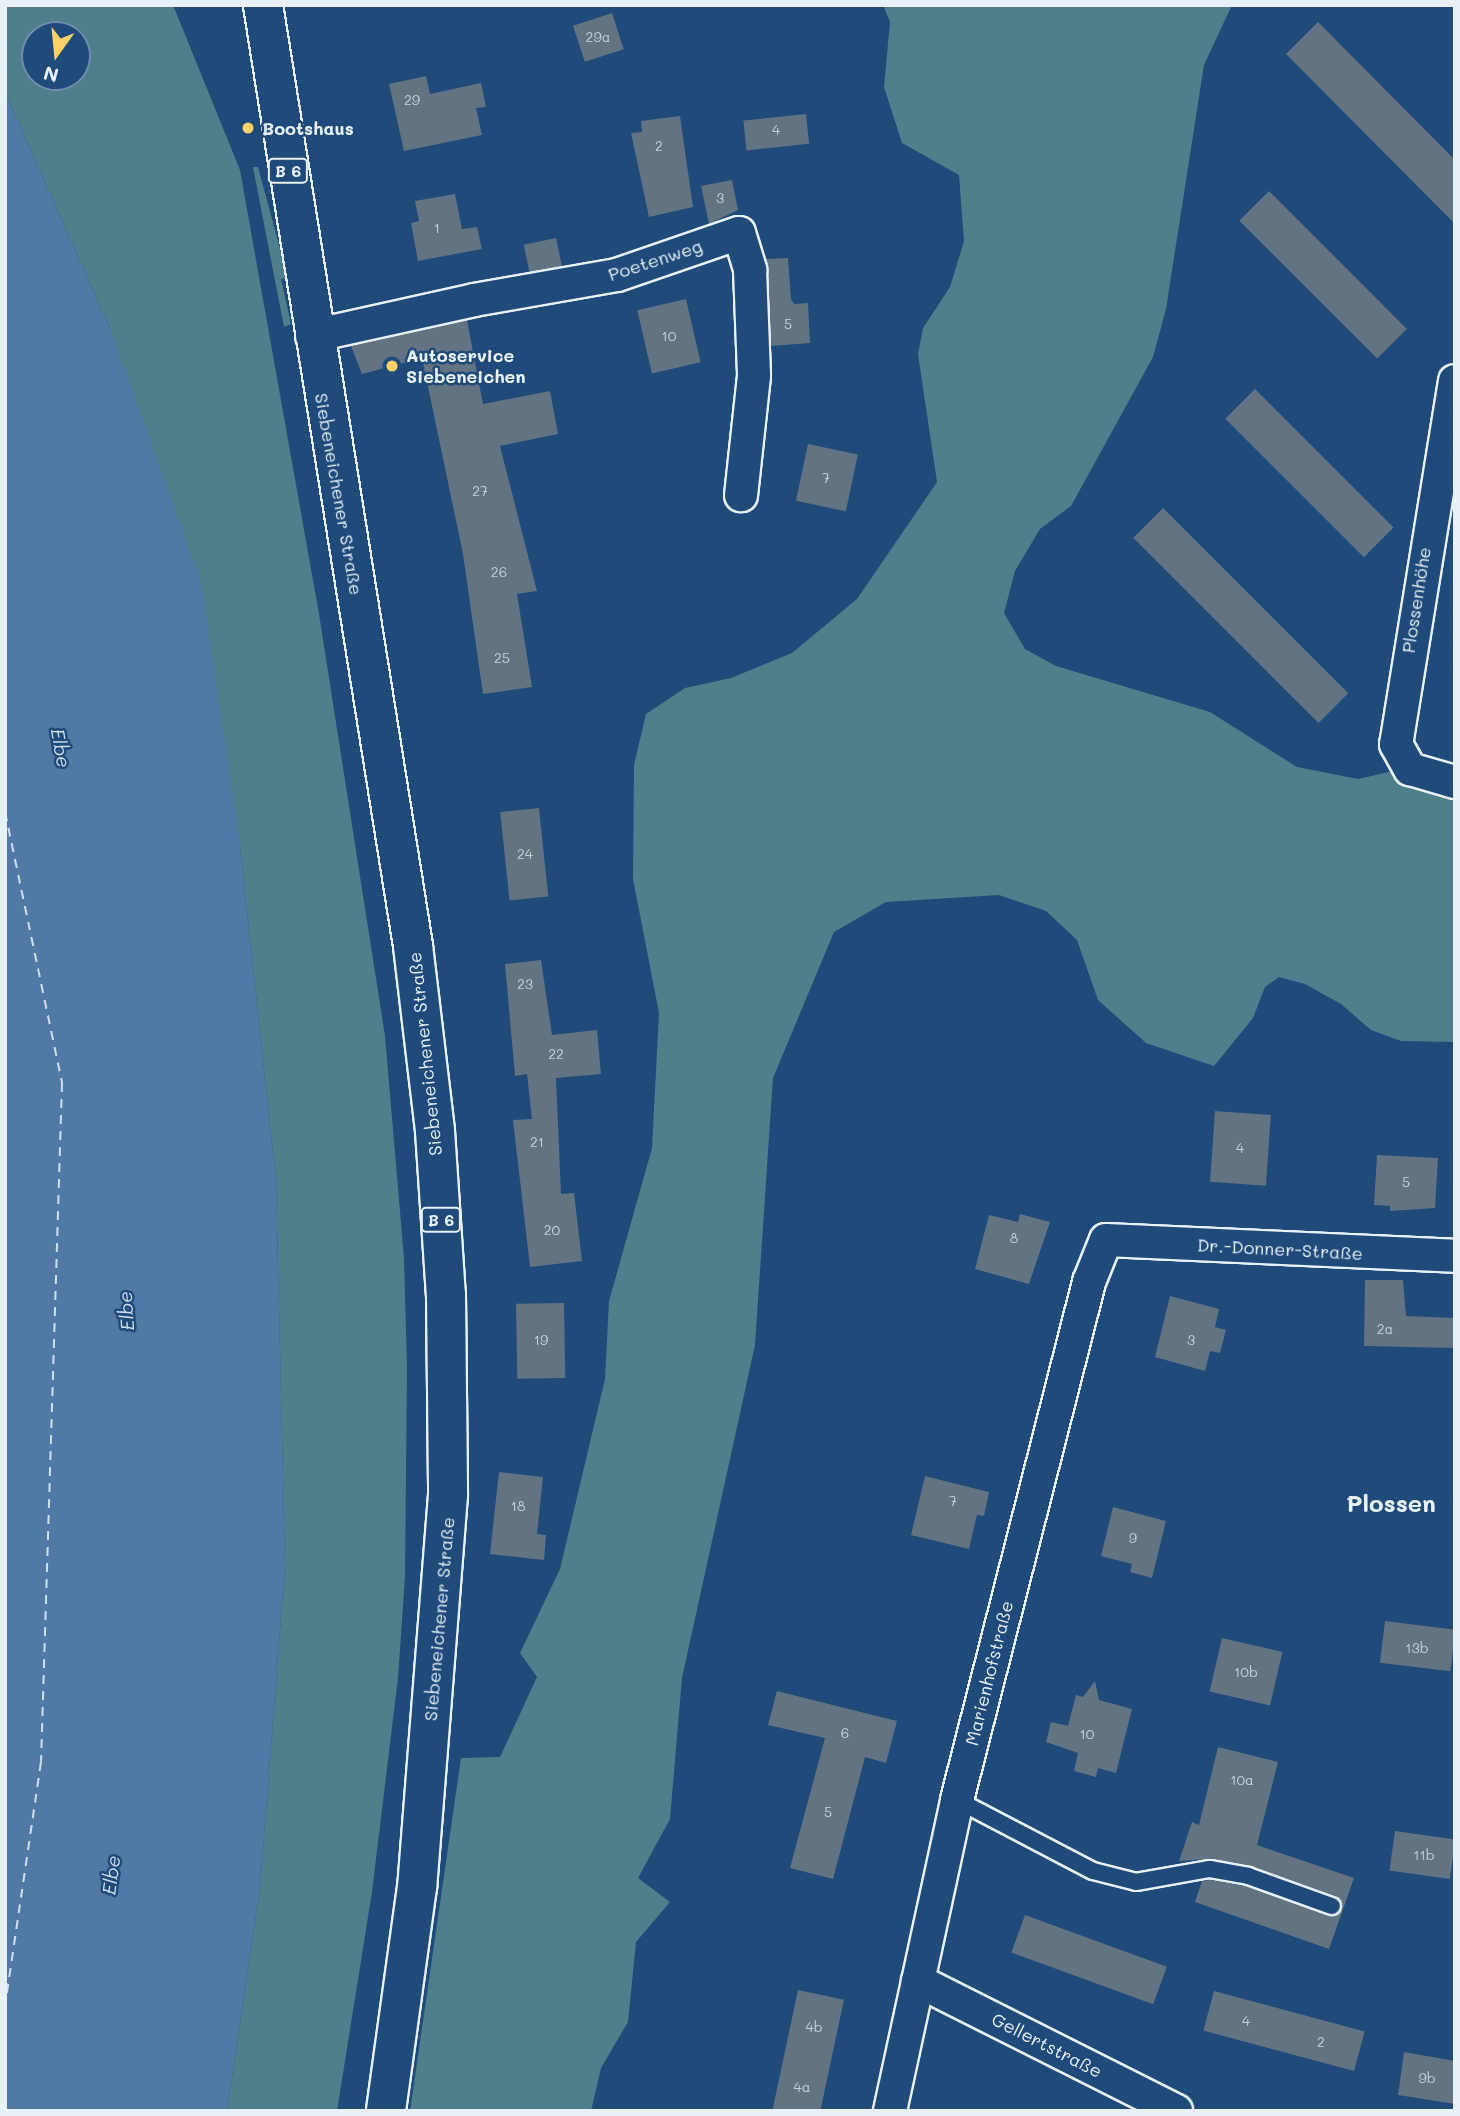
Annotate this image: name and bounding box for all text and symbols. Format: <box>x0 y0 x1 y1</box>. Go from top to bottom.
north arrow <box>21 21 91 91</box>
house number: 29a <box>586 29 610 45</box>
text: N <box>41 61 61 89</box>
house number: 29 <box>404 92 420 108</box>
place label: Bootshaus <box>262 117 354 139</box>
marker: Bootshaus <box>240 120 256 136</box>
house number: 4 <box>772 122 780 138</box>
house number: 2 <box>655 138 663 154</box>
road number: B 6 <box>267 158 309 183</box>
house number: 3 <box>716 190 724 206</box>
house number: 1 <box>434 220 440 236</box>
street label: Poetenweg <box>605 235 705 285</box>
house number: 5 <box>784 316 792 332</box>
house number: 10 <box>662 328 676 344</box>
place label: Autoservice Siebeneichen <box>406 345 526 388</box>
marker: Autoservice Siebeneichen <box>384 358 400 374</box>
street label: Siebeneichener Straße <box>311 391 367 597</box>
house number: 7 <box>822 470 830 486</box>
house number: 27 <box>472 483 488 499</box>
street label: Plossenhöhe <box>1397 546 1435 654</box>
house number: 26 <box>491 564 507 580</box>
house number: 25 <box>494 650 510 666</box>
water label: Elbe <box>46 727 76 769</box>
house number: 24 <box>517 846 533 862</box>
street label: Siebeneichener Straße <box>404 951 446 1157</box>
house number: 23 <box>517 976 533 992</box>
house number: 22 <box>548 1046 564 1062</box>
house number: 21 <box>530 1134 544 1150</box>
house number: 4 <box>1236 1140 1244 1156</box>
house number: 5 <box>1402 1174 1410 1190</box>
road number: B 6 <box>420 1208 462 1232</box>
house number: 20 <box>544 1222 560 1238</box>
house number: 8 <box>1010 1230 1018 1246</box>
street label: Dr.-Donner-Straße <box>1197 1234 1363 1264</box>
water label: Elbe <box>113 1290 139 1332</box>
house number: 2a <box>1377 1321 1393 1337</box>
house number: 19 <box>534 1332 548 1348</box>
house number: 3 <box>1187 1332 1195 1348</box>
district label: Plossen <box>1346 1489 1436 1517</box>
house number: 7 <box>949 1493 957 1509</box>
house number: 18 <box>511 1498 525 1514</box>
street label: Siebeneichener Straße <box>419 1516 459 1722</box>
house number: 9 <box>1129 1530 1137 1546</box>
street label: Marienhofstraße <box>961 1598 1017 1748</box>
house number: 13b <box>1405 1640 1429 1656</box>
house number: 10b <box>1234 1664 1258 1680</box>
house number: 6 <box>841 1725 849 1741</box>
house number: 10 <box>1080 1726 1094 1742</box>
house number: 10a <box>1230 1772 1254 1788</box>
house number: 5 <box>824 1804 832 1820</box>
house number: 11b <box>1413 1847 1435 1863</box>
water label: Elbe <box>97 1854 125 1896</box>
street label: Gellertstraße <box>988 2008 1106 2082</box>
house number: 4 <box>1242 2013 1250 2029</box>
house number: 4b <box>805 2019 823 2035</box>
house number: 2 <box>1317 2034 1325 2050</box>
house number: 9b <box>1418 2070 1436 2086</box>
house number: 4a <box>794 2079 810 2095</box>

